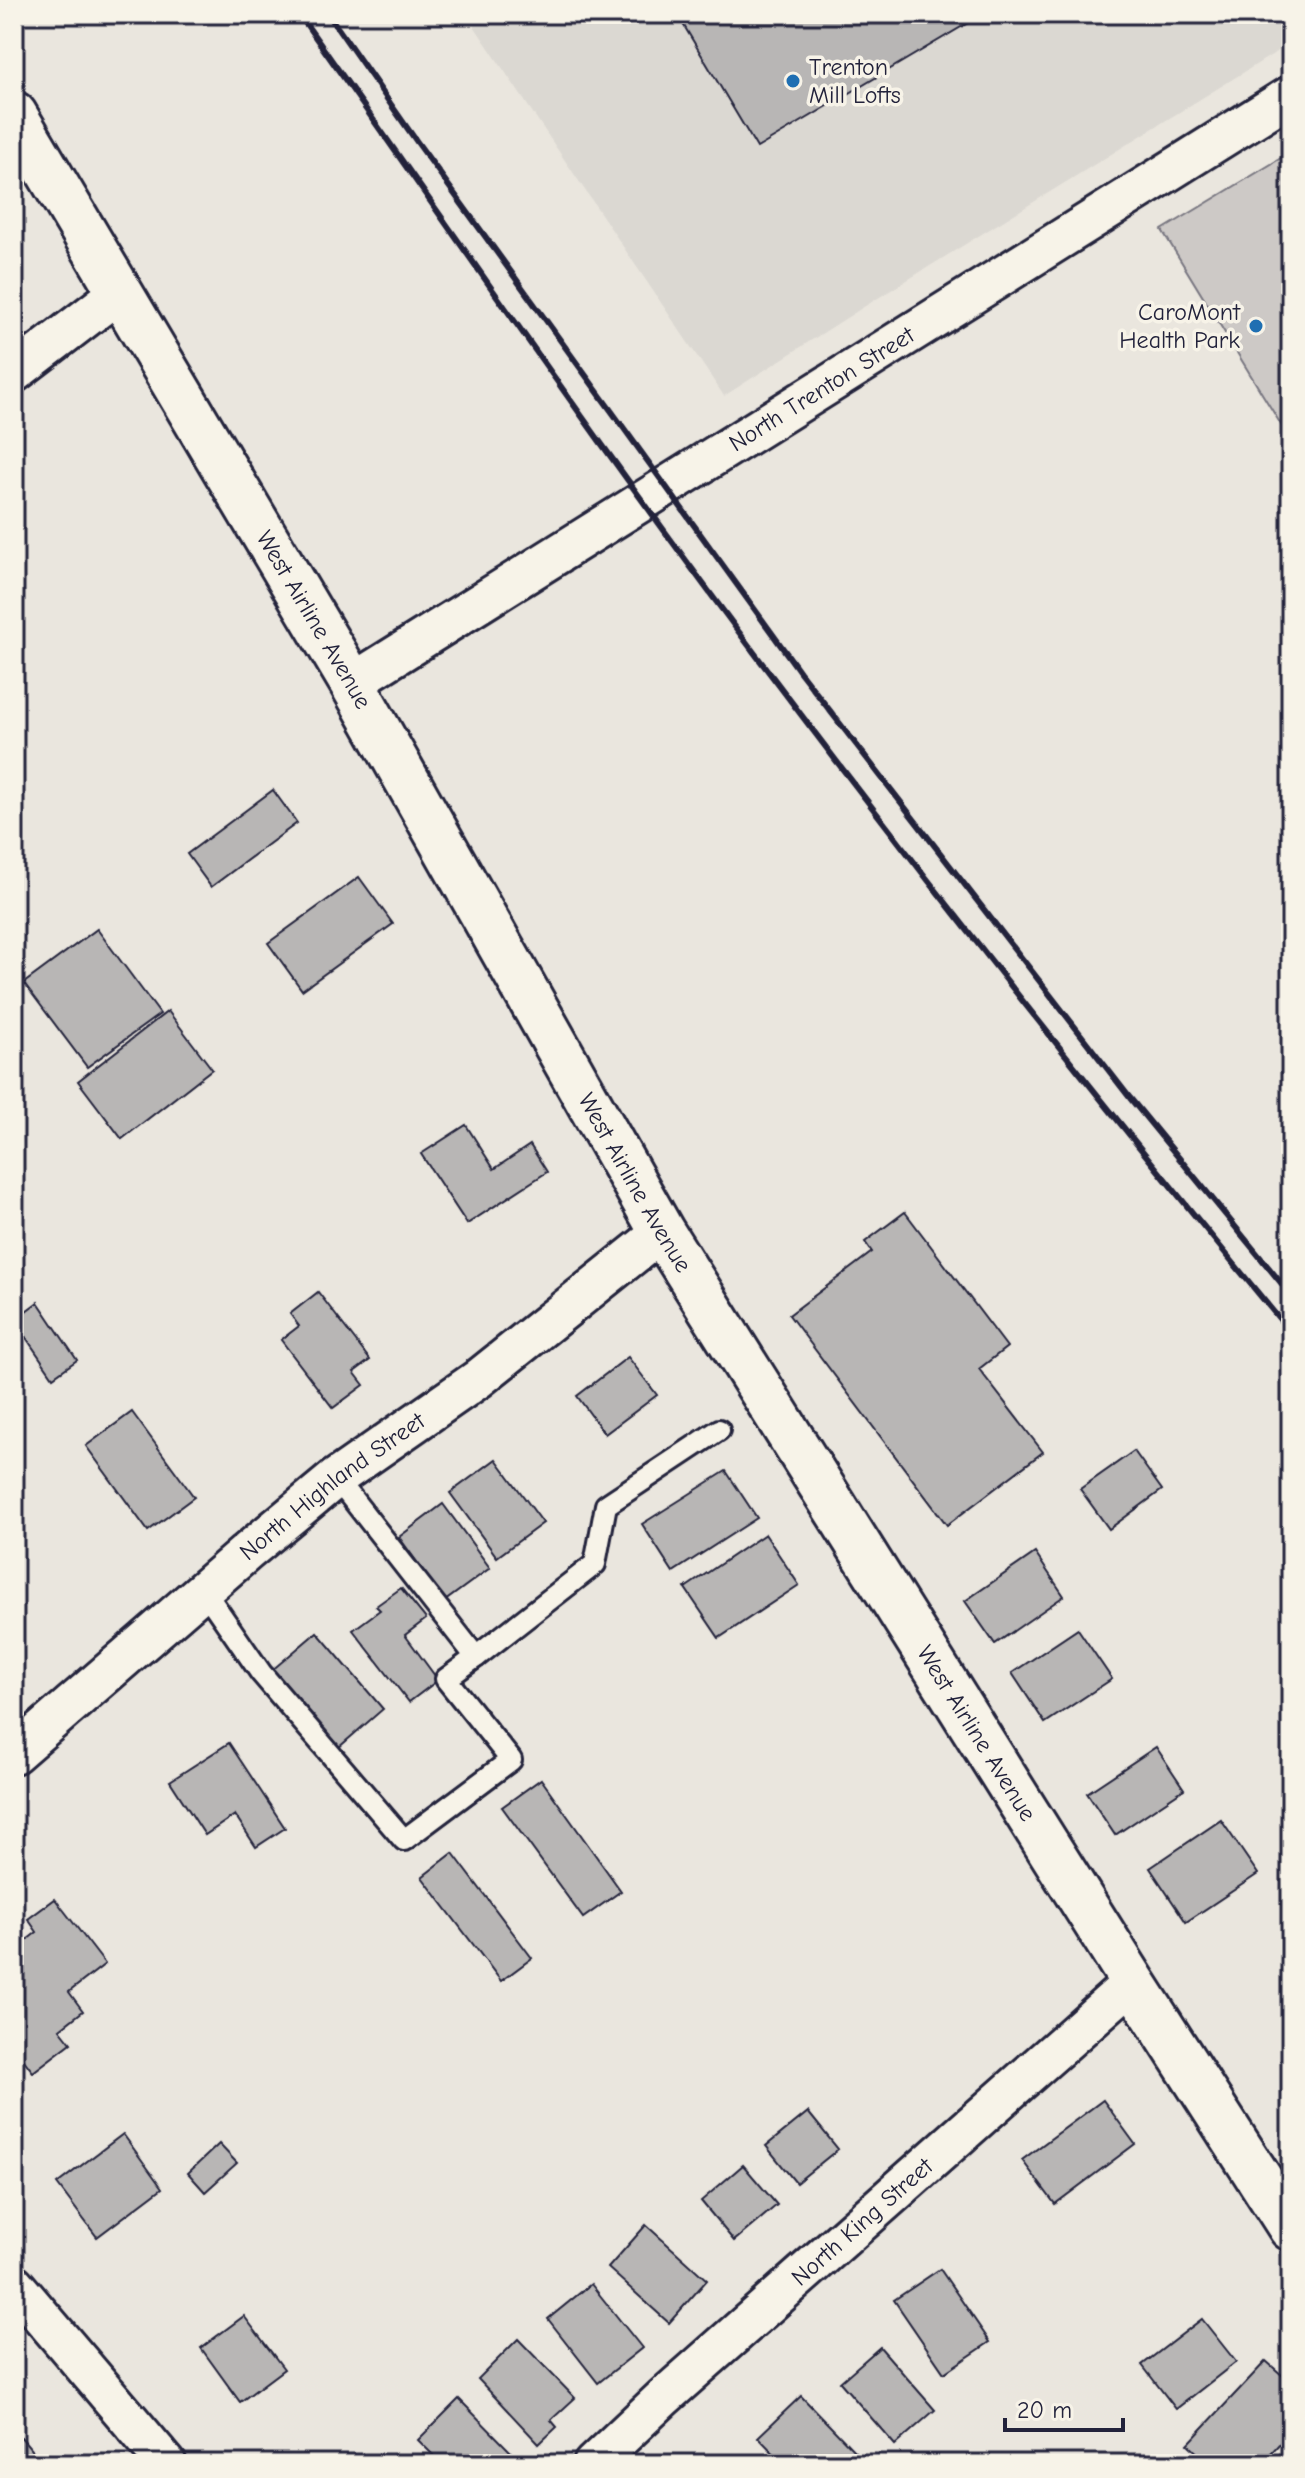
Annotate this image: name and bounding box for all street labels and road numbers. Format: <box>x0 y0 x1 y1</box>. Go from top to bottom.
street label: North Trenton Street <box>724 320 920 457</box>
street label: West Airline Avenue <box>251 525 378 714</box>
street label: West Airline Avenue <box>572 1088 698 1277</box>
street label: North Highland Street <box>234 1406 431 1566</box>
street label: West Airline Avenue <box>911 1640 1042 1826</box>
street label: North King Street <box>786 2151 939 2292</box>

